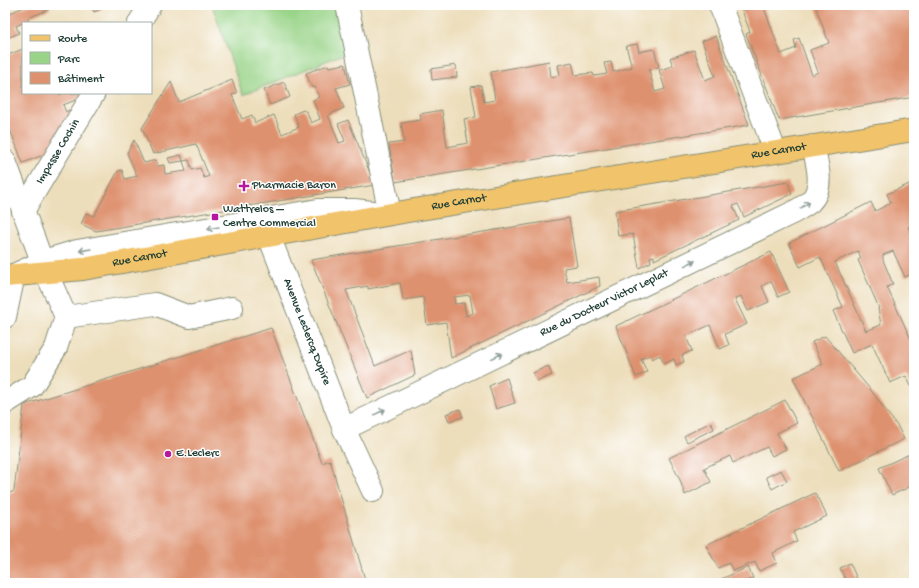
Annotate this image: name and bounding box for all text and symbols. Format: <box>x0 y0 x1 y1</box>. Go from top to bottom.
legend <box>22 22 152 94</box>
text: Route <box>58 33 88 47</box>
text: Parc <box>57 53 81 67</box>
text: Bâtiment <box>57 73 105 87</box>
street label: Impasse Cochin <box>34 117 84 187</box>
street label: Rue Carnot <box>750 140 808 163</box>
place label: Pharmacie Baron <box>251 179 336 193</box>
marker: Pharmacie Baron <box>239 181 249 191</box>
street label: Rue Carnot <box>431 191 488 214</box>
one-way arrow <box>800 200 811 209</box>
place label: Wattrelos – Centre Commercial <box>223 203 316 231</box>
marker: Wattrelos – Centre Commercial <box>210 212 220 222</box>
one-way arrow <box>207 224 220 232</box>
one-way arrow <box>79 246 92 254</box>
street label: Rue Carnot <box>111 247 169 271</box>
one-way arrow <box>683 259 695 266</box>
street label: Rue du Docteur Victor Leplat <box>538 266 672 340</box>
street label: Avenue Leclercq Dupire <box>279 277 334 388</box>
one-way arrow <box>490 352 502 359</box>
one-way arrow <box>373 408 385 415</box>
place label: E.Leclerc <box>176 447 220 461</box>
marker: E.Leclerc <box>163 449 173 459</box>

